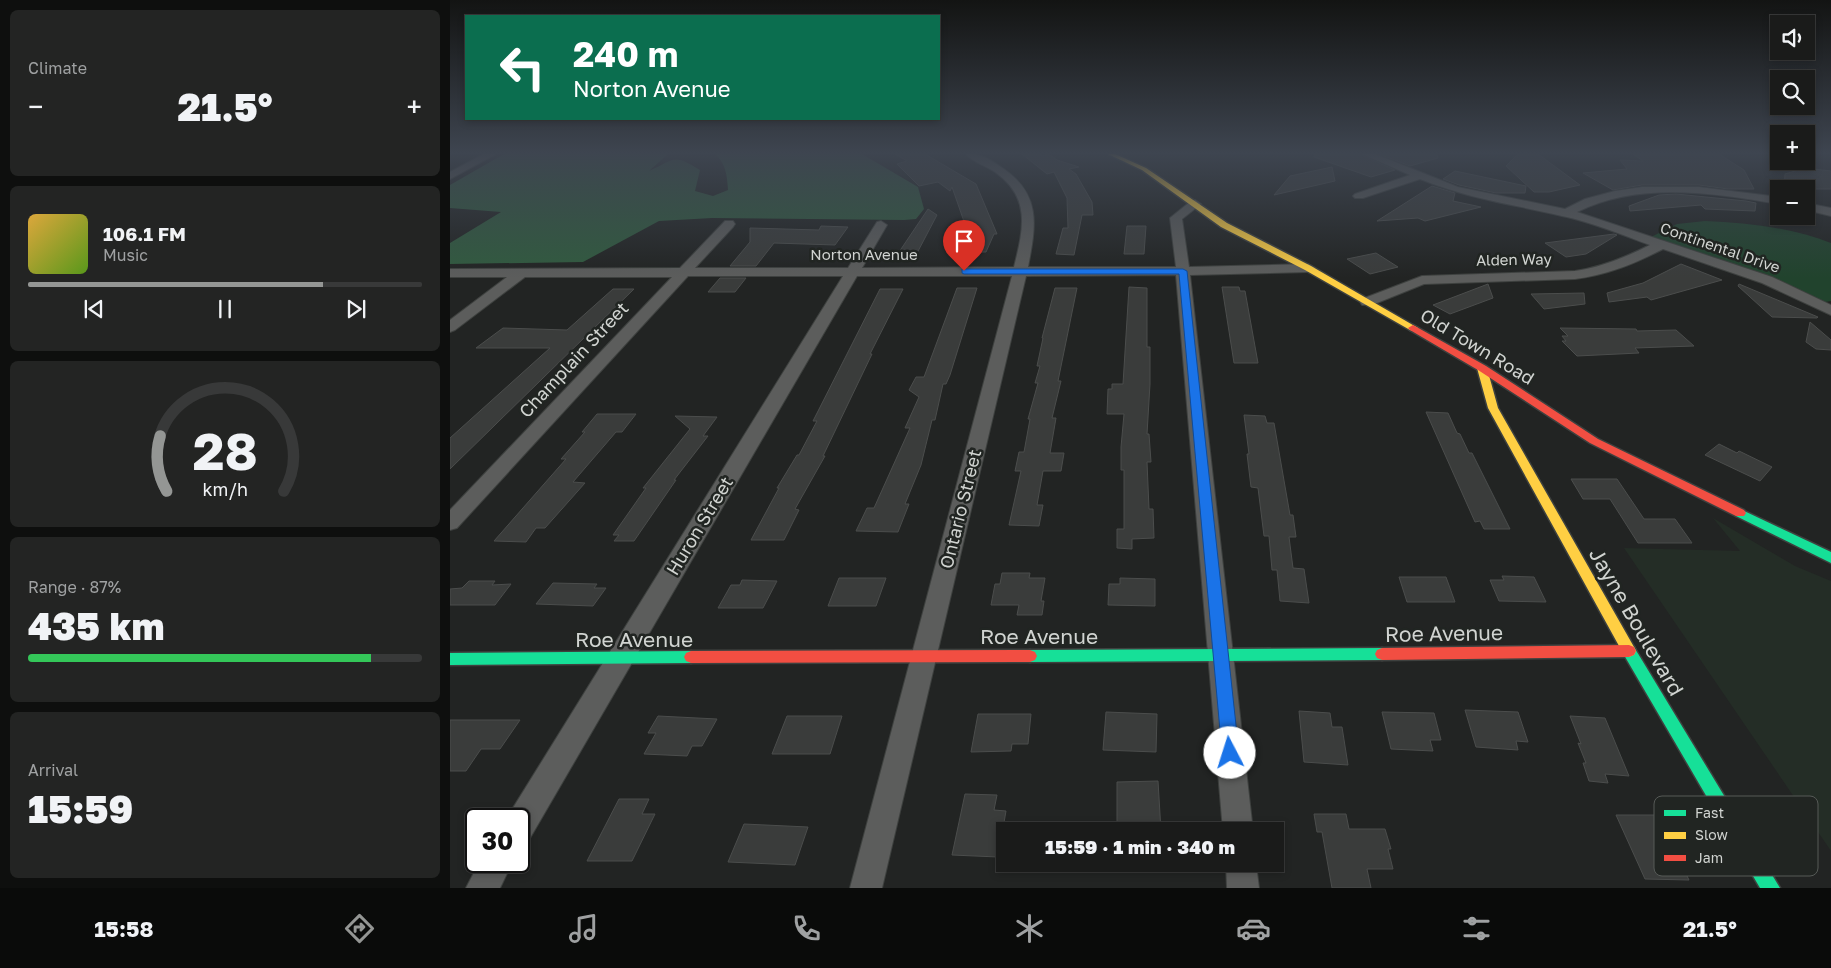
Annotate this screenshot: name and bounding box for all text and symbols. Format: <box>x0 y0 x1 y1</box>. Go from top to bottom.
map controls <box>1770 15 1815 225</box>
button: sound <box>1770 15 1815 60</box>
text: 240 m <box>573 33 678 75</box>
icon: left <box>490 35 555 100</box>
text: Climate <box>28 58 87 78</box>
button: search <box>1770 70 1815 115</box>
text: Norton Avenue <box>573 75 731 102</box>
text: 21.5° <box>178 84 272 129</box>
text: − <box>28 90 43 123</box>
text: + <box>407 90 422 123</box>
button: + <box>1770 125 1815 170</box>
button: − <box>1770 180 1815 225</box>
street label: Continental Drive <box>1658 218 1783 276</box>
pin <box>943 220 985 271</box>
text: 106.1 FM <box>103 222 186 245</box>
icon: arrive <box>950 227 978 255</box>
text: Music <box>103 245 148 265</box>
street label: Norton Avenue <box>810 245 918 263</box>
street label: Alden Way <box>1476 249 1553 269</box>
icon: previous <box>80 295 108 323</box>
icon: pause <box>211 295 239 323</box>
icon: next <box>342 295 370 323</box>
street label: Champlain Street <box>514 297 632 422</box>
street label: Old Town Road <box>1417 304 1538 389</box>
text: 28 <box>192 419 258 481</box>
street label: Ontario Street <box>935 447 985 571</box>
street label: Huron Street <box>661 472 737 579</box>
text: km/h <box>202 478 248 500</box>
street label: Jayne Boulevard <box>1584 543 1690 700</box>
text: Range · 87% <box>28 577 121 597</box>
text: 435 km <box>28 603 165 648</box>
street label: Roe Avenue <box>1385 619 1503 647</box>
street label: Roe Avenue <box>980 623 1098 649</box>
street label: Roe Avenue <box>575 626 693 652</box>
position arrow <box>1203 726 1255 778</box>
text: Arrival <box>28 760 78 780</box>
text: 15:59 <box>28 786 133 831</box>
legend <box>1654 796 1818 876</box>
text: Fast <box>1695 804 1724 821</box>
speed limit sign: 30 <box>465 808 530 873</box>
text: Slow <box>1695 826 1728 843</box>
text: 15:59 · 1 min · 340 m <box>1045 835 1235 858</box>
text: Jam <box>1695 849 1723 866</box>
icon: directions <box>342 911 377 946</box>
icon: music <box>566 911 601 946</box>
icon: phone <box>789 911 824 946</box>
icon: climate <box>1012 911 1047 946</box>
icon: car <box>1236 911 1271 946</box>
icon: filters <box>1459 911 1494 946</box>
text: 15:58 <box>94 915 154 942</box>
text: 21.5° <box>1683 915 1737 942</box>

